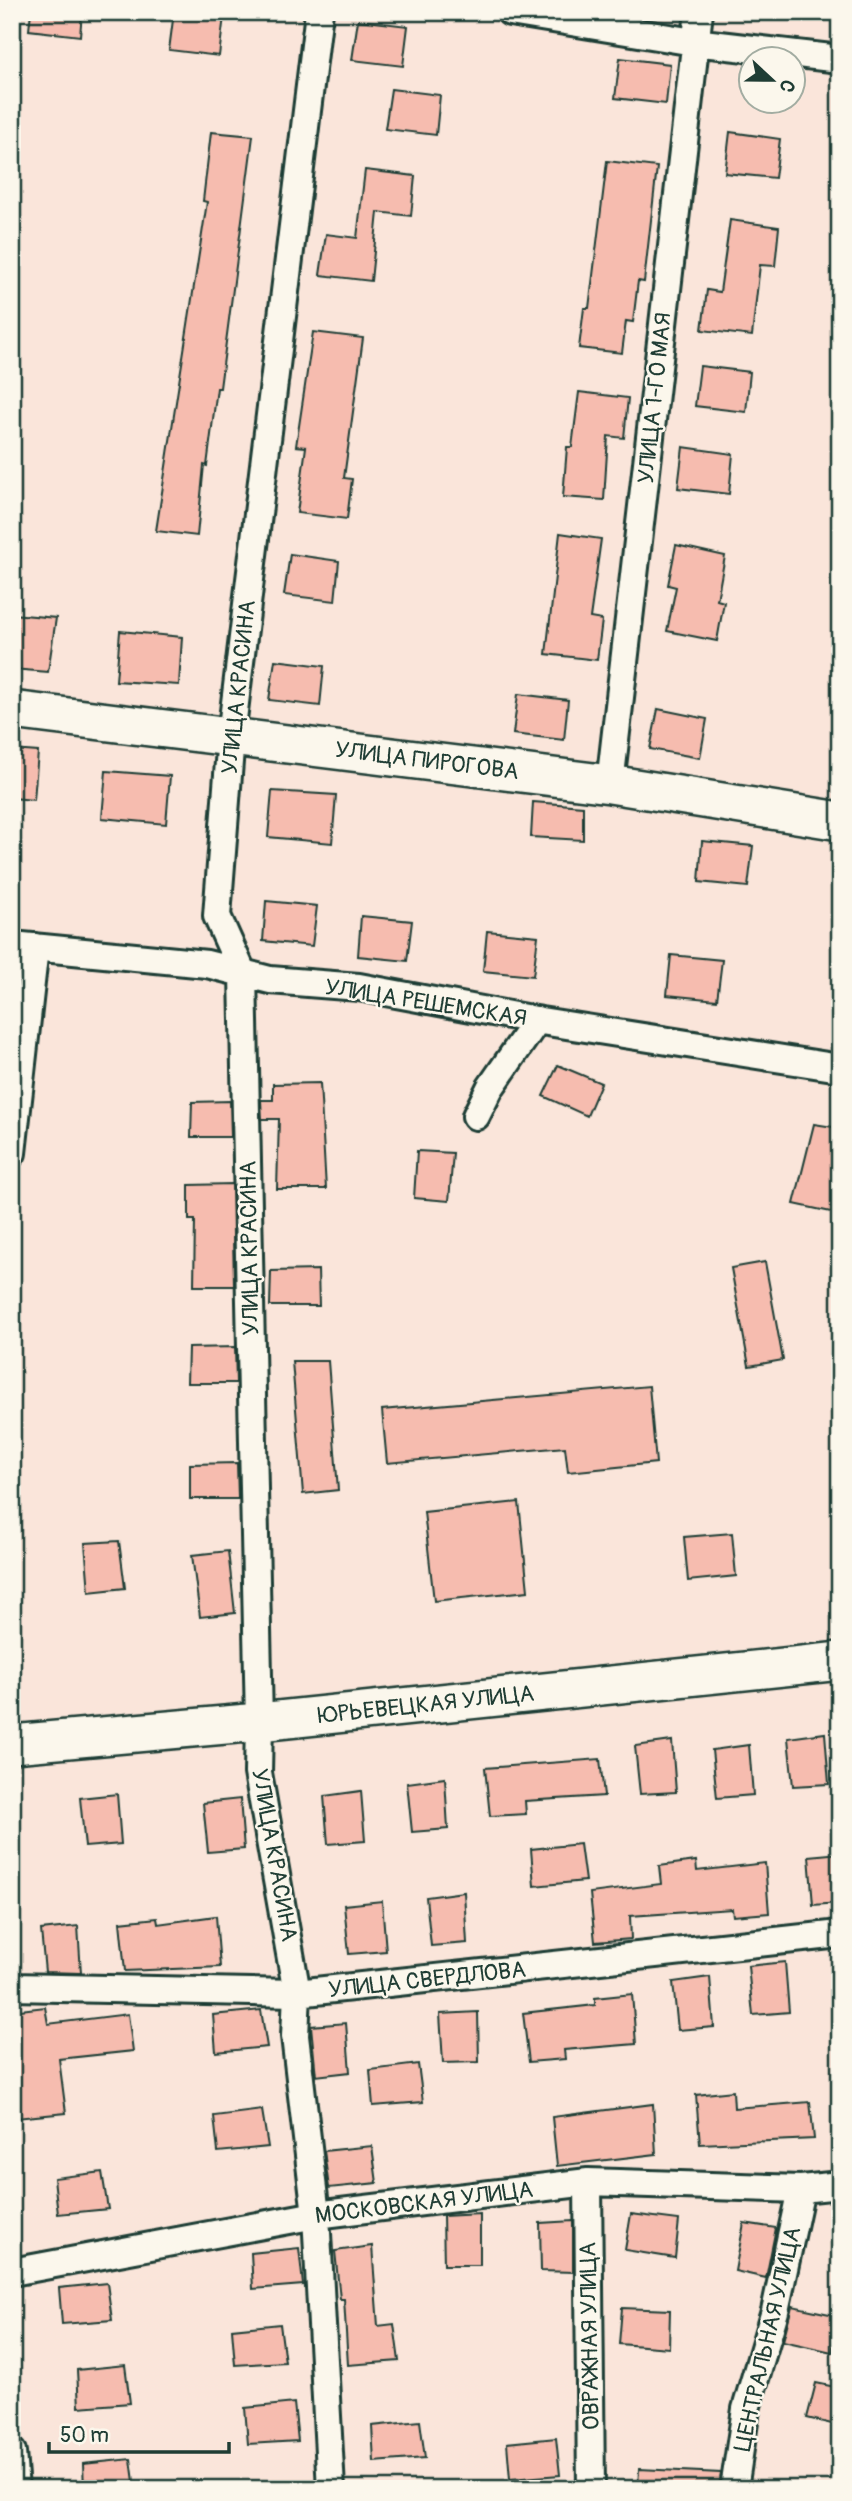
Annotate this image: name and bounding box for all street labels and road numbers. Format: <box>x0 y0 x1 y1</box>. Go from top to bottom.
street label: УЛИЦА 1-ГО МАЯ <box>631 311 678 485</box>
street label: УЛИЦА КРАСИНА <box>215 599 262 775</box>
street label: УЛИЦА ПИРОГОВА <box>333 735 521 786</box>
street label: УЛИЦА РЕШЕМСКАЯ <box>323 972 529 1033</box>
street label: УЛИЦА КРАСИНА <box>233 1160 266 1336</box>
street label: ЮРЬЕВЕЦКАЯ УЛИЦА <box>316 1679 536 1730</box>
street label: УЛИЦА КРАСИНА <box>245 1767 304 1944</box>
street label: УЛИЦА СВЕРДЛОВА <box>327 1955 527 2004</box>
street label: МОСКОВСКАЯ УЛИЦА <box>313 2175 535 2230</box>
street label: ЦЕНТРАЛЬНАЯ УЛИЦА <box>727 2224 808 2454</box>
street label: ОВРАЖНАЯ УЛИЦА <box>573 2242 606 2430</box>

